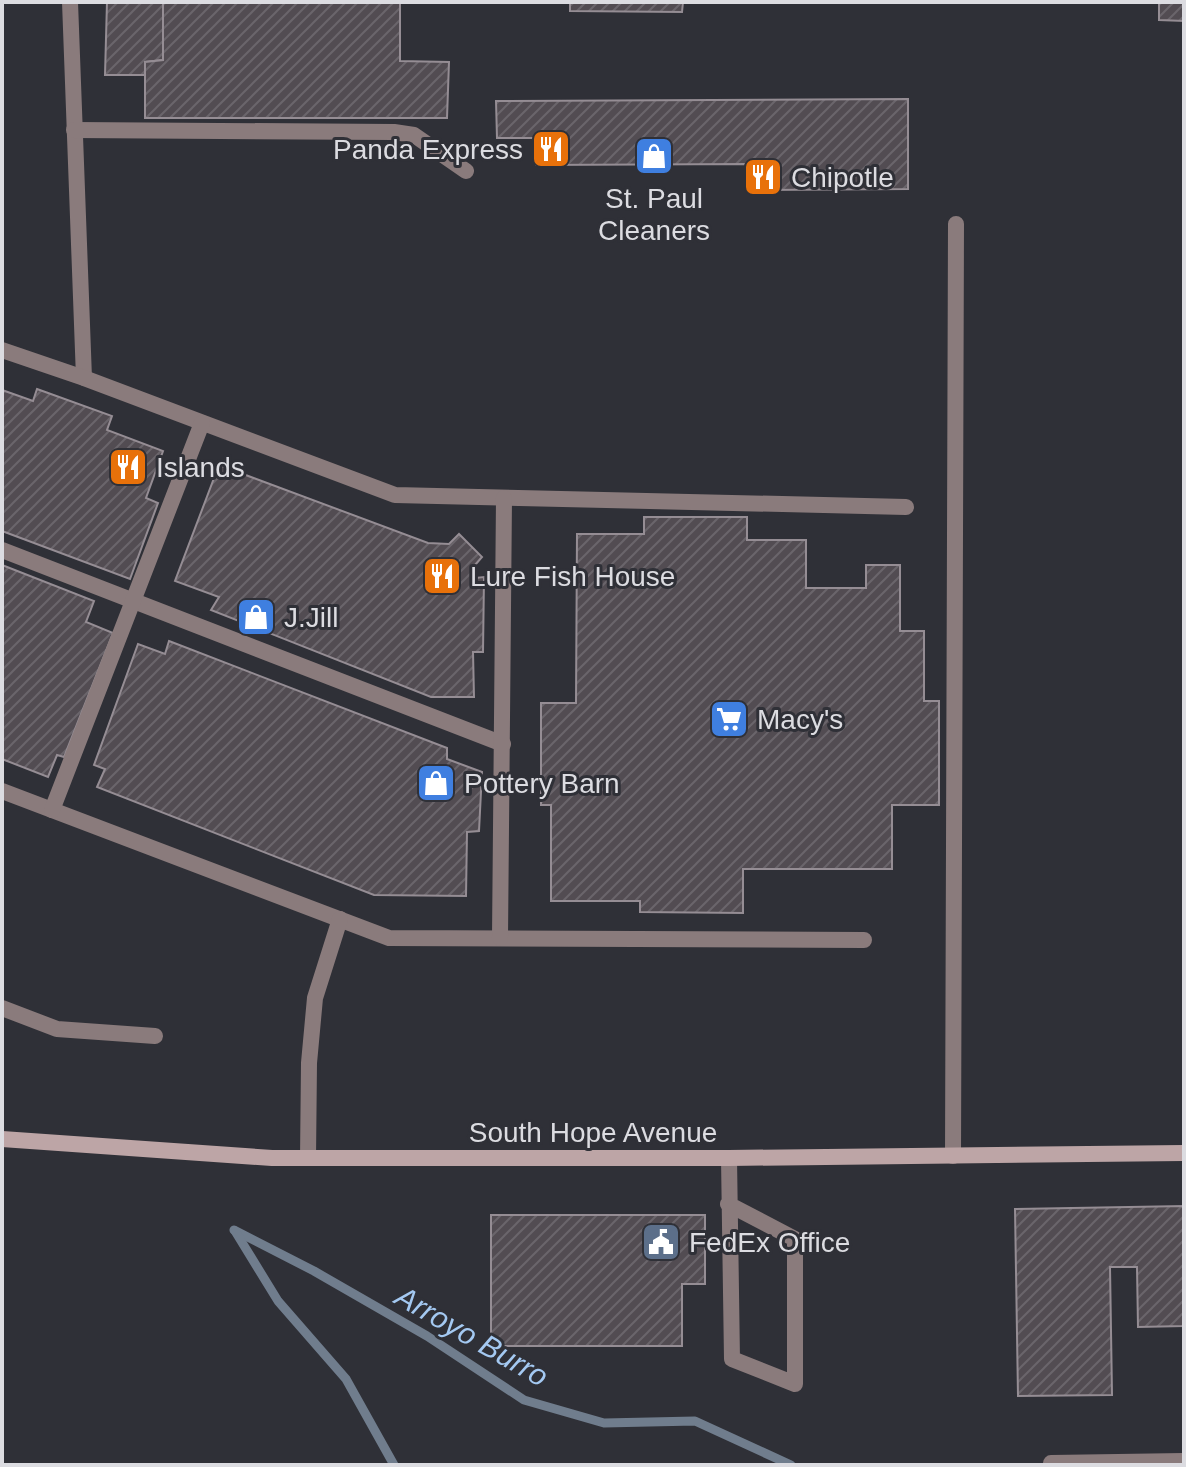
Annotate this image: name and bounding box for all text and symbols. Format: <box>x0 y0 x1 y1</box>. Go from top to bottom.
restaurant icon: Panda Express <box>530 128 572 170</box>
place label: Panda Express <box>333 134 523 165</box>
shop icon: St. Paul Cleaners <box>633 135 675 177</box>
restaurant icon: Chipotle <box>742 156 784 198</box>
place label: Chipotle <box>791 162 894 193</box>
place label: St. Paul Cleaners <box>598 183 710 246</box>
restaurant icon: Islands <box>107 446 149 488</box>
place label: Islands <box>156 452 245 483</box>
restaurant icon: Lure Fish House <box>421 555 463 597</box>
place label: Lure Fish House <box>470 561 675 592</box>
shop icon: J.Jill <box>235 596 277 638</box>
place label: J.Jill <box>284 602 338 633</box>
supermarket icon: Macy's <box>708 698 750 740</box>
place label: Macy's <box>757 704 843 735</box>
shop icon: Pottery Barn <box>415 762 457 804</box>
place label: Pottery Barn <box>464 768 620 799</box>
street label: South Hope Avenue <box>469 1117 717 1148</box>
public building icon: FedEx Office <box>640 1221 682 1263</box>
place label: FedEx Office <box>689 1227 850 1258</box>
water label: Arroyo Burro <box>388 1278 554 1393</box>

